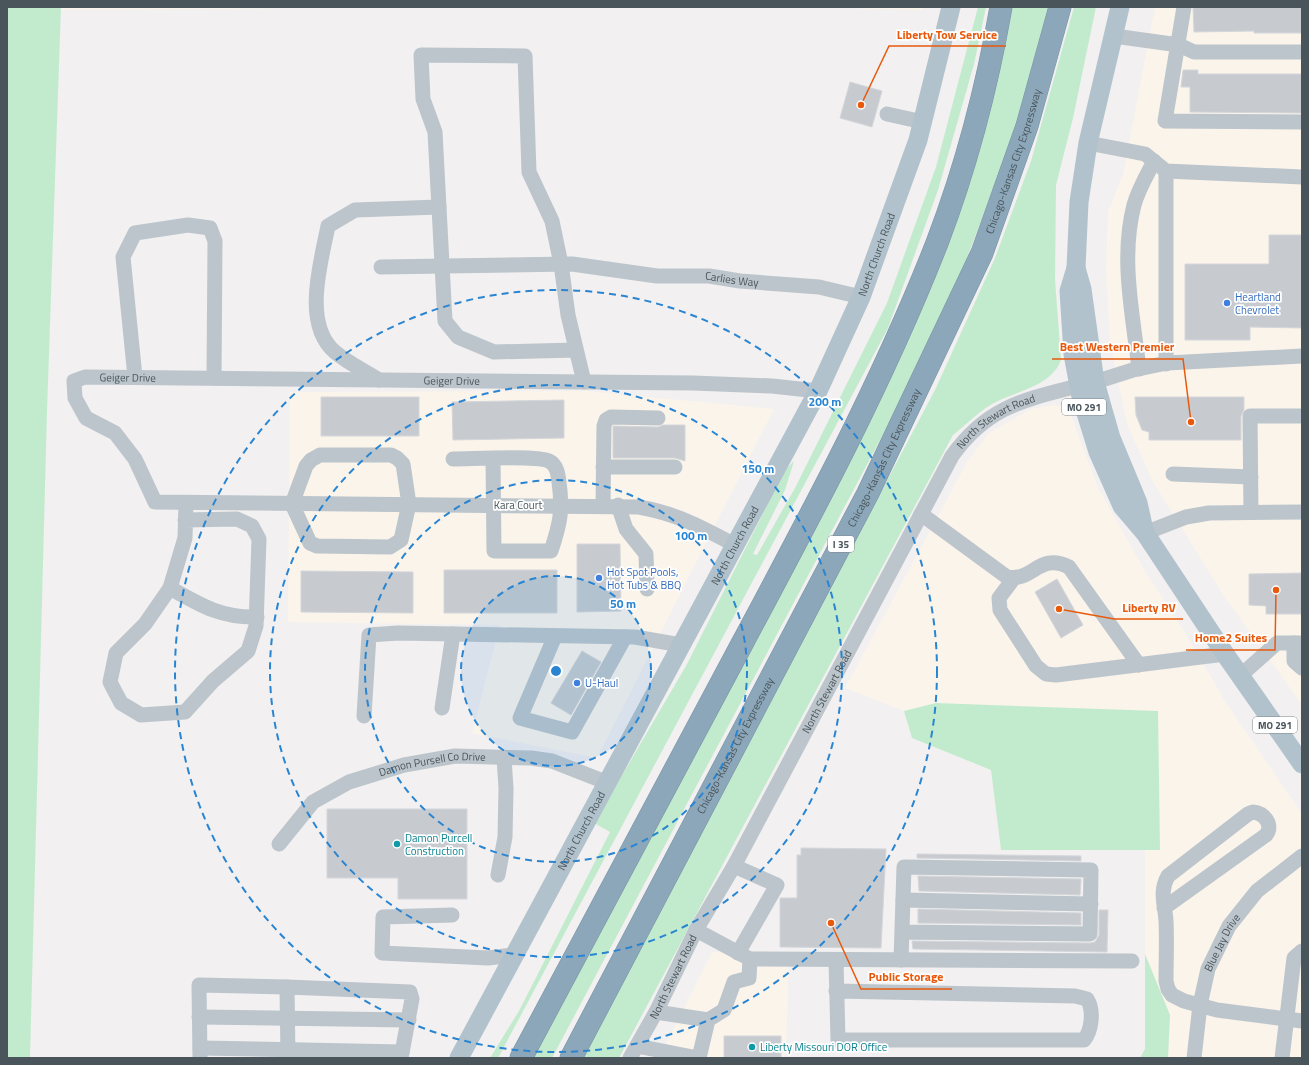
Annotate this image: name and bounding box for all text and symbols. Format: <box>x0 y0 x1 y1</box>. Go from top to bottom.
callout: Liberty Tow Service <box>889 22 1006 46</box>
text: Liberty Tow Service <box>897 25 997 44</box>
street label: Chicago-Kansas City Expressway <box>981 86 1045 236</box>
street label: North Church Road <box>854 210 899 298</box>
street label: Carlies Way <box>705 268 760 290</box>
place label: Heartland Chevrolet <box>1235 289 1281 318</box>
marker: Heartland Chevrolet <box>1222 298 1232 308</box>
callout: Best Western Premier <box>1052 335 1183 359</box>
text: Best Western Premier <box>1060 337 1175 356</box>
street label: Geiger Drive <box>100 369 156 386</box>
street label: Geiger Drive <box>424 372 480 389</box>
street label: Chicago-Kansas City Expressway <box>843 385 925 530</box>
street label: North Stewart Road <box>953 390 1037 452</box>
text: 200 m <box>809 392 841 411</box>
road number: MO 291 <box>1062 399 1106 415</box>
text: 150 m <box>742 459 774 478</box>
street label: Kara Court <box>494 497 542 513</box>
street label: North Church Road <box>707 503 763 588</box>
text: 100 m <box>675 526 707 545</box>
road number: I 35 <box>828 536 854 552</box>
place label: Hot Spot Pools, Hot Tubs & BBQ <box>607 564 681 593</box>
marker: Hot Spot Pools, Hot Tubs & BBQ <box>594 573 604 583</box>
text: 50 m <box>610 594 636 613</box>
callout: Liberty RV <box>1114 595 1183 619</box>
text: Liberty RV <box>1122 598 1176 617</box>
callout: Home2 Suites <box>1186 626 1275 650</box>
text: Home2 Suites <box>1195 628 1268 647</box>
street label: North Stewart Road <box>798 647 856 736</box>
centre of rings <box>549 664 563 678</box>
street label: Chicago-Kansas City Expressway <box>693 674 778 817</box>
place label: U-Haul <box>585 675 618 691</box>
marker: U-Haul <box>572 678 582 688</box>
road number: MO 291 <box>1253 717 1297 733</box>
street label: Damon Pursell Co Drive <box>377 748 486 780</box>
street label: North Church Road <box>553 788 609 873</box>
place label: Damon Purcell Construction <box>405 830 472 859</box>
marker: Damon Purcell Construction <box>392 839 402 849</box>
street label: Blue Jay Drive <box>1200 910 1244 974</box>
street label: North Stewart Road <box>646 932 701 1022</box>
callout: Public Storage <box>861 965 952 989</box>
text: Public Storage <box>869 967 943 986</box>
place label: Liberty Missouri DOR Office <box>760 1039 888 1055</box>
marker: Liberty Missouri DOR Office <box>747 1042 757 1052</box>

